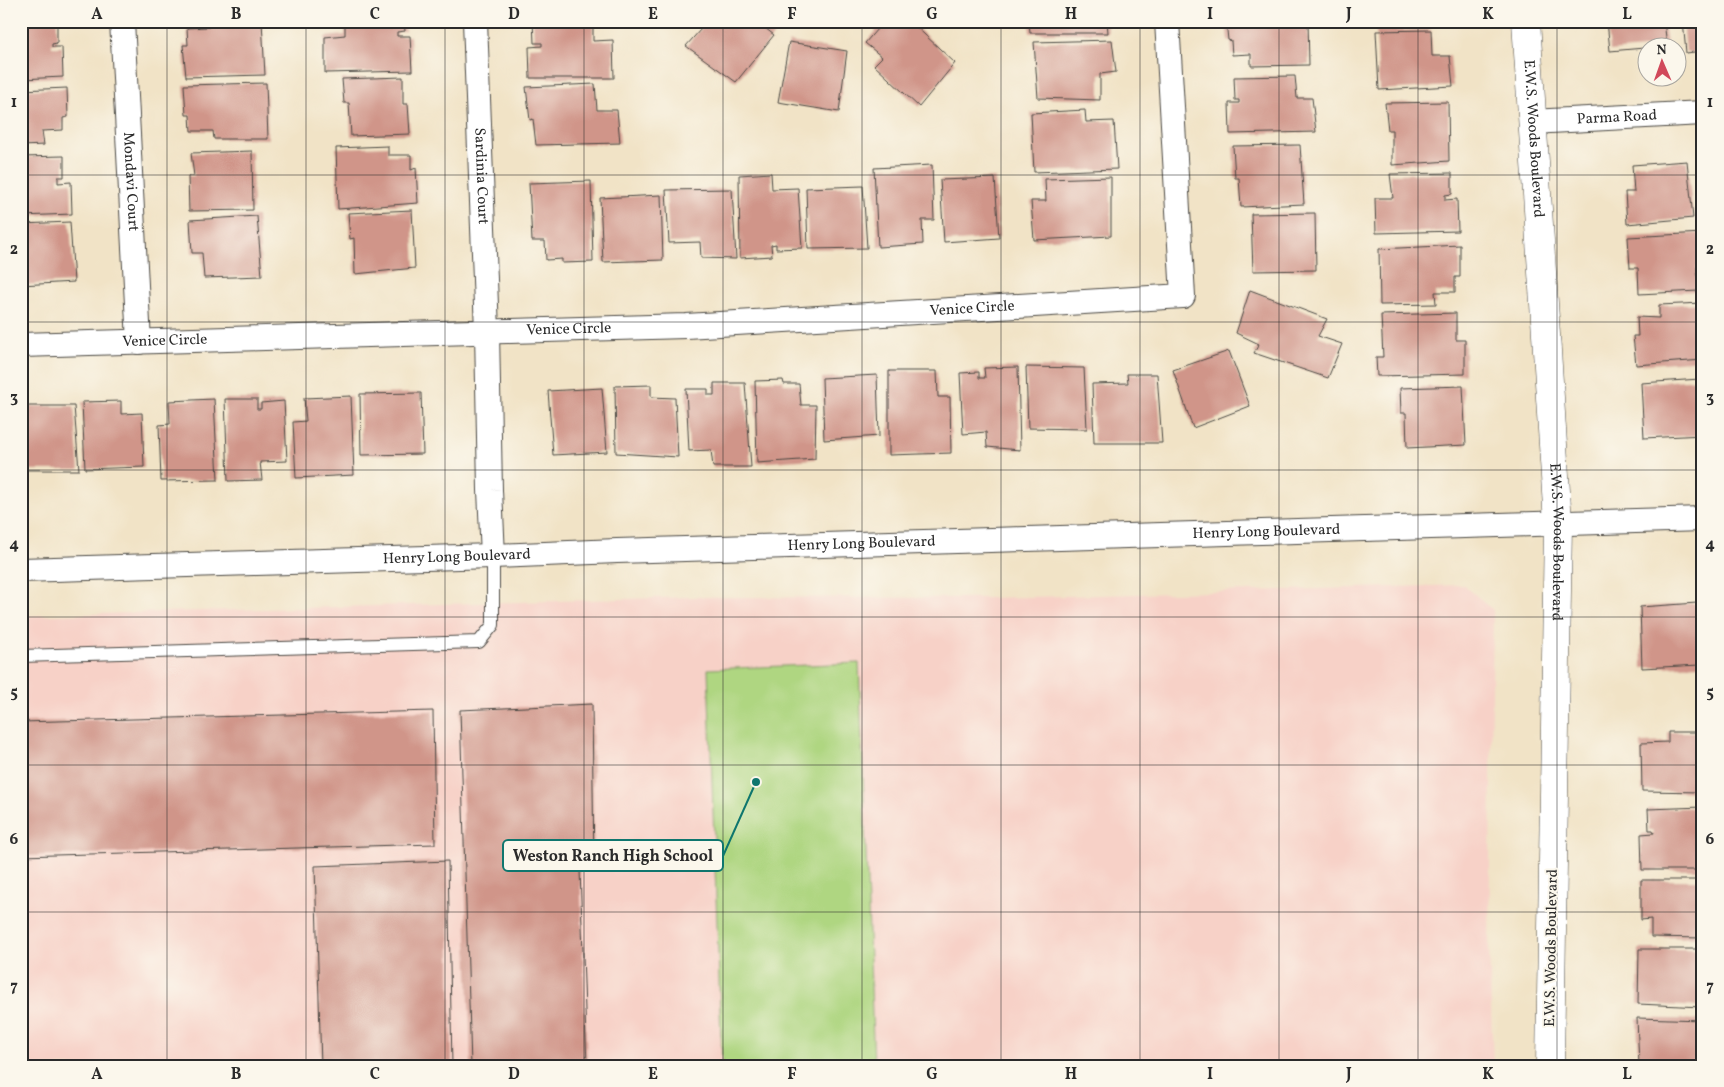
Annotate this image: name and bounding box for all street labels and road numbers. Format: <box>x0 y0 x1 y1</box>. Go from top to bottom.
street label: E.W.S. Woods Boulevard <box>1518 59 1549 218</box>
street label: Parma Road <box>1576 105 1657 130</box>
street label: Sardinia Court <box>469 127 493 225</box>
street label: Mondavi Court <box>117 132 144 232</box>
street label: Venice Circle <box>929 296 1015 322</box>
street label: Venice Circle <box>526 318 612 341</box>
street label: Venice Circle <box>122 329 208 353</box>
street label: E.W.S. Woods Boulevard <box>1544 462 1569 621</box>
street label: Henry Long Boulevard <box>1192 519 1341 545</box>
street label: Henry Long Boulevard <box>787 531 936 556</box>
street label: Henry Long Boulevard <box>383 544 531 570</box>
street label: E.W.S. Woods Boulevard <box>1540 869 1564 1027</box>

